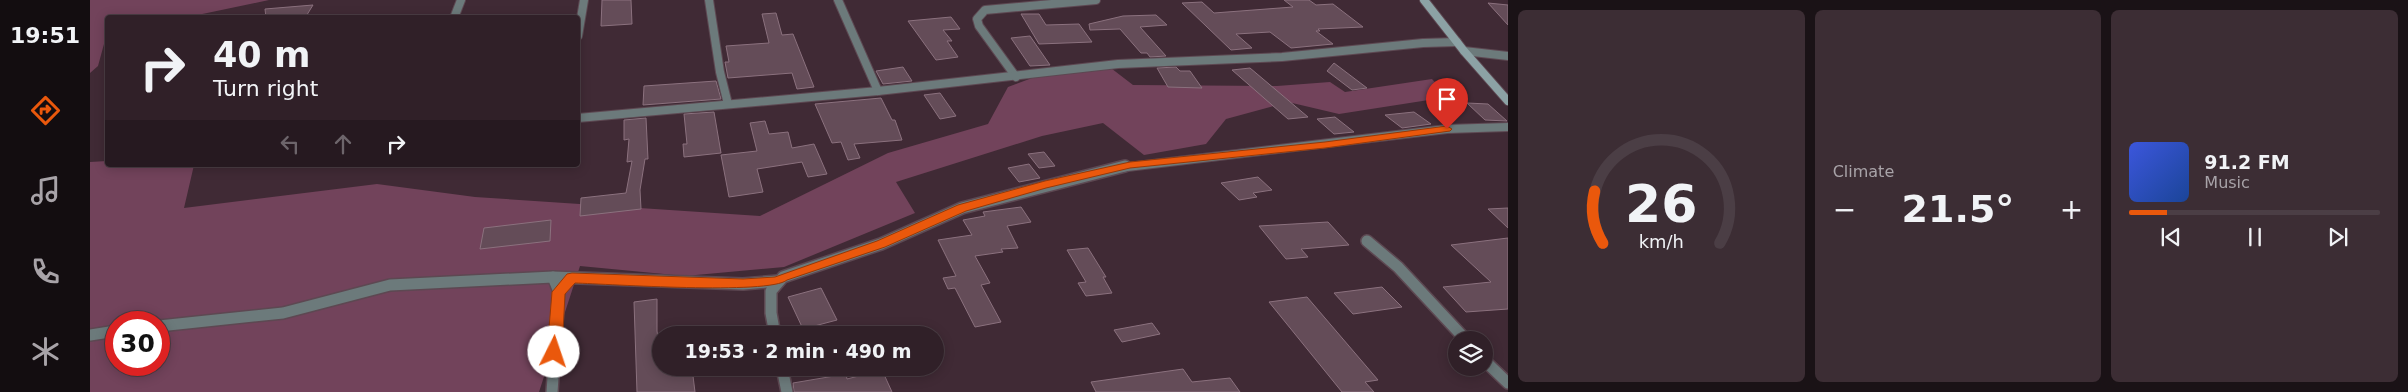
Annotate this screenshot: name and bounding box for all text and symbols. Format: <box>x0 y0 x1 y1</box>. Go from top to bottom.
text: 19:51 <box>10 23 80 48</box>
icon: right <box>130 35 195 100</box>
text: 40 m <box>213 35 310 75</box>
text: Turn right <box>213 76 318 101</box>
pin <box>1426 78 1468 129</box>
icon: arrive <box>1433 85 1461 113</box>
icon: directions <box>28 93 63 128</box>
icon: left <box>276 130 304 158</box>
icon: ahead <box>329 130 357 158</box>
icon: right <box>382 130 410 158</box>
text: 91.2 FM <box>2204 151 2290 173</box>
text: Climate <box>1833 162 1894 181</box>
icon: music <box>28 173 63 208</box>
text: Music <box>2204 173 2250 192</box>
text: 26 <box>1625 174 1698 234</box>
text: 21.5° <box>1902 187 2014 231</box>
text: − <box>1833 193 1856 226</box>
text: + <box>2060 193 2083 226</box>
icon: previous <box>2157 223 2185 251</box>
icon: pause <box>2241 223 2269 251</box>
icon: next <box>2324 223 2352 251</box>
text: km/h <box>1639 231 1684 252</box>
icon: phone <box>28 254 63 289</box>
speed limit sign: 30 <box>105 311 170 376</box>
position arrow <box>527 325 579 377</box>
map controls <box>1448 331 1493 376</box>
button: layers <box>1448 331 1493 376</box>
icon: climate <box>28 334 63 369</box>
text: 19:53 · 2 min · 490 m <box>684 340 912 362</box>

